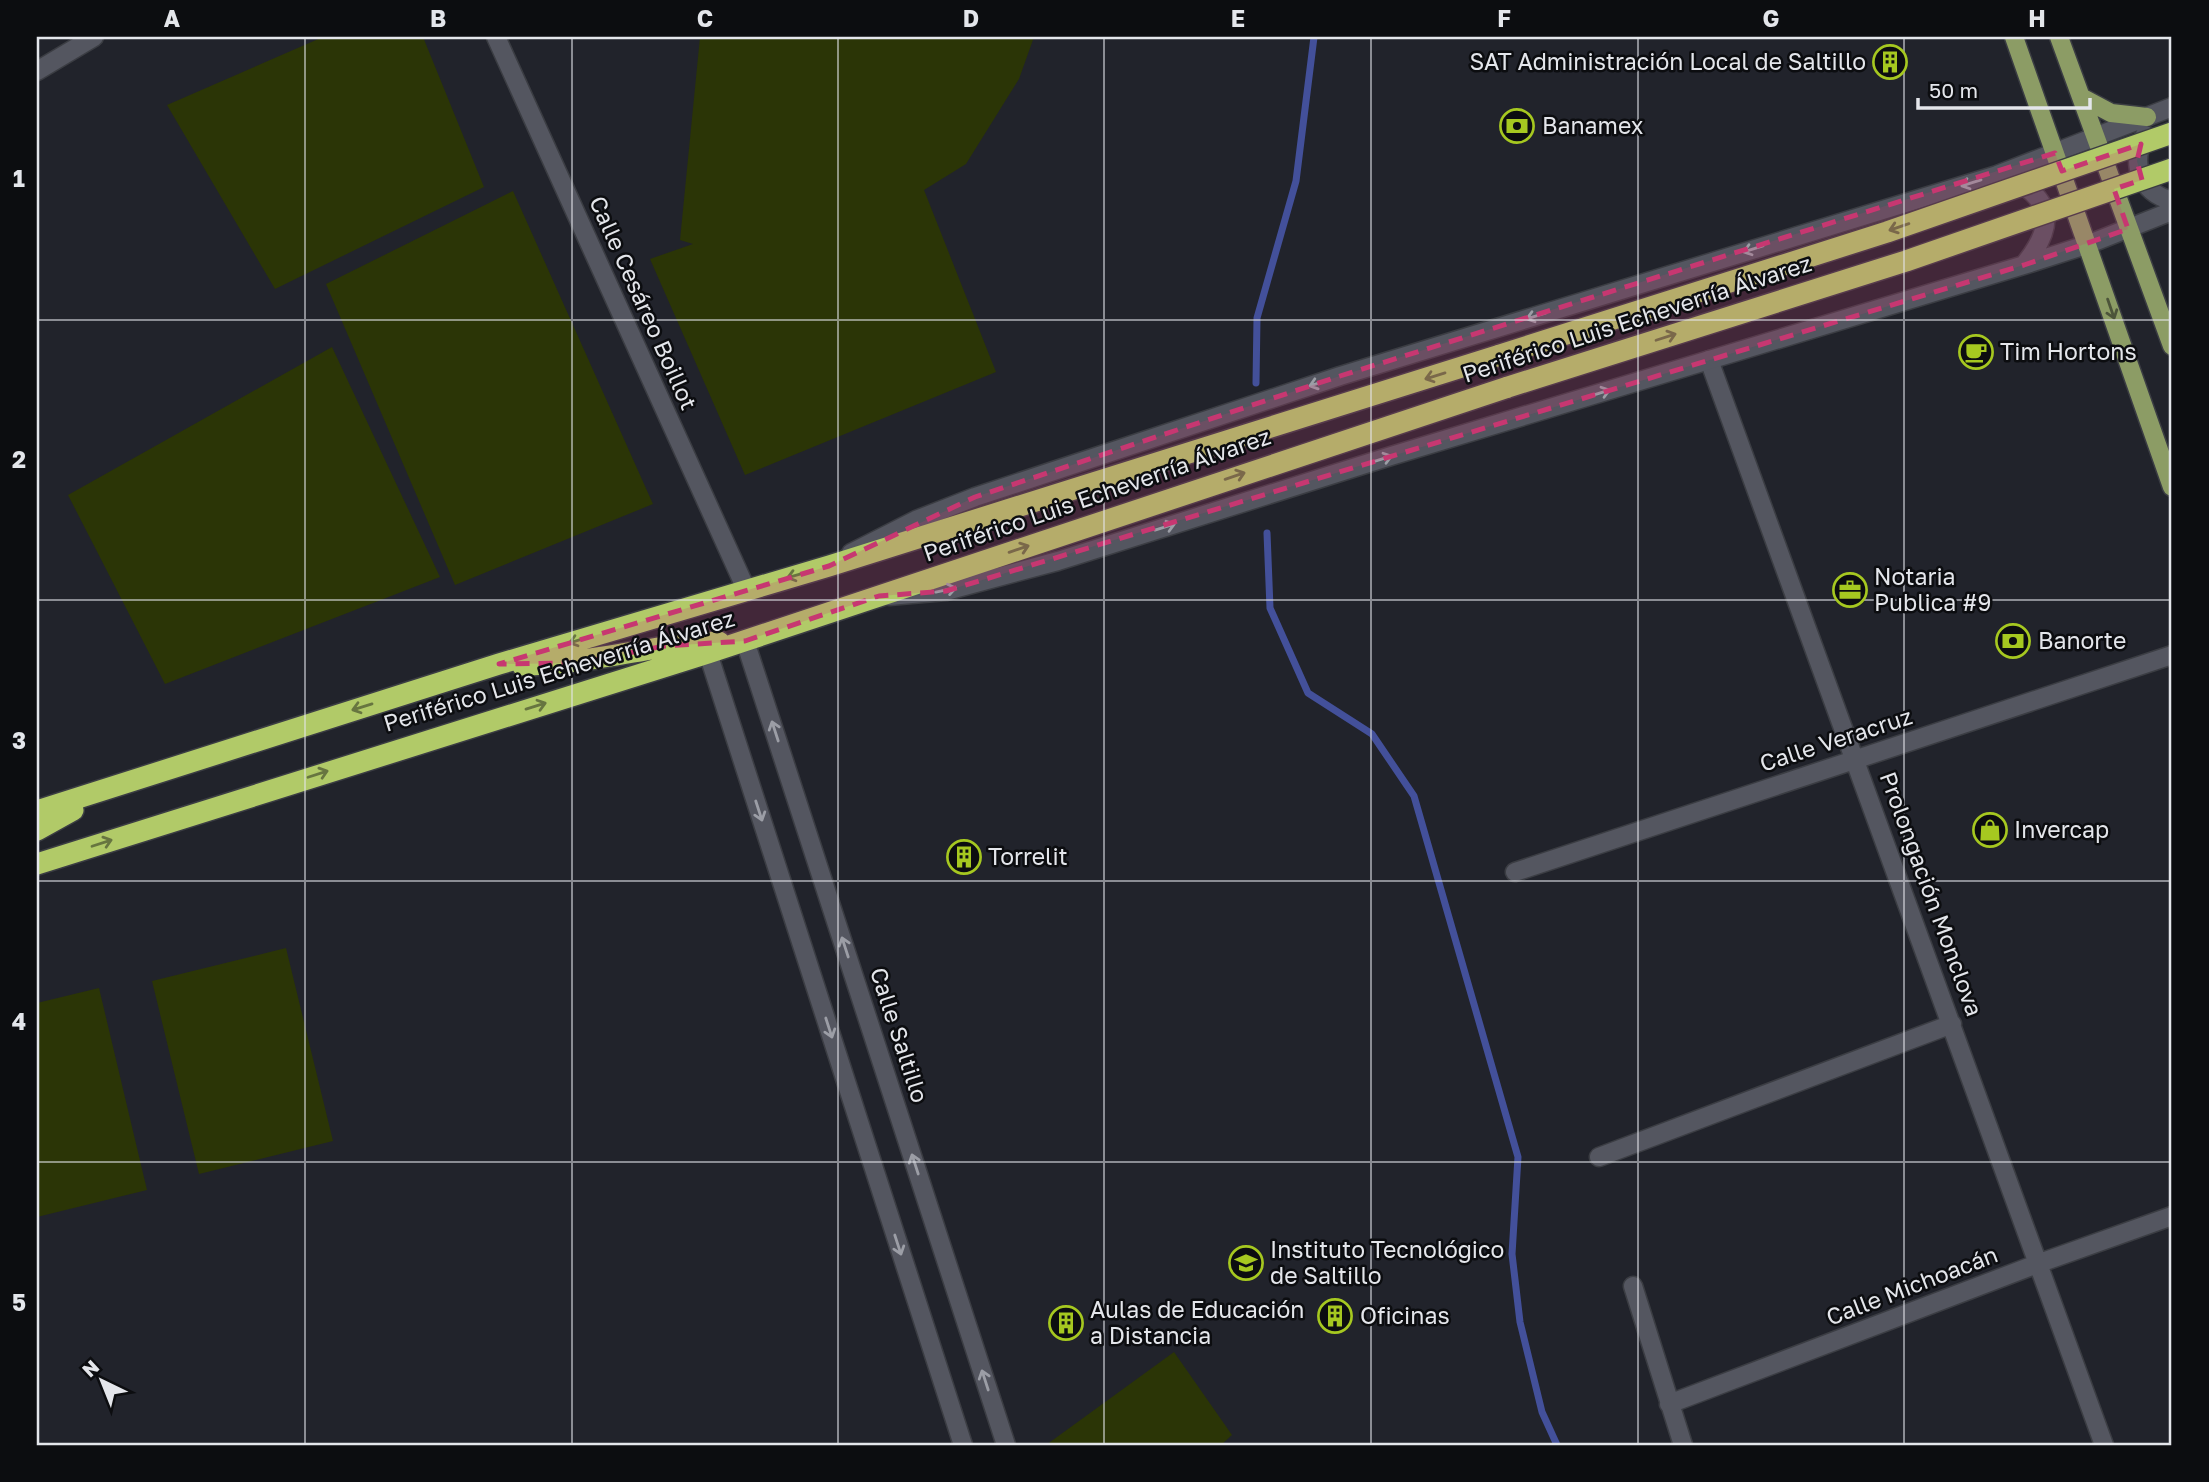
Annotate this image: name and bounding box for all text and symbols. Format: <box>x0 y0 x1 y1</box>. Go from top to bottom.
text: A <box>164 4 181 32</box>
text: B <box>430 4 446 32</box>
text: C <box>697 4 713 32</box>
text: D <box>963 4 979 32</box>
text: E <box>1231 4 1245 32</box>
text: F <box>1497 4 1511 32</box>
text: G <box>1763 4 1779 32</box>
text: H <box>2028 4 2046 32</box>
building icon: SAT Administración Local de Saltillo <box>1871 43 1909 81</box>
place label: SAT Administración Local de Saltillo <box>1469 47 1866 75</box>
scale bar <box>1918 66 2090 110</box>
text: 50 m <box>1929 77 1978 103</box>
bank icon: Banamex <box>1498 107 1536 145</box>
place label: Banamex <box>1542 111 1644 139</box>
text: 1 <box>13 164 25 192</box>
one-way arrow <box>1960 177 1982 190</box>
street label: Calle Cesáreo Boillot <box>584 191 704 414</box>
one-way arrow <box>1889 222 1911 234</box>
one-way arrow <box>1743 244 1765 257</box>
street label: Periférico Luis Echeverría Álvarez <box>1459 248 1815 388</box>
one-way arrow <box>2106 297 2118 319</box>
one-way arrow <box>1525 310 1547 323</box>
one-way arrow <box>1655 330 1677 343</box>
cafe icon: Tim Hortons <box>1957 333 1995 371</box>
place label: Tim Hortons <box>2000 337 2137 365</box>
one-way arrow <box>1424 370 1446 383</box>
one-way arrow <box>1308 378 1330 390</box>
one-way arrow <box>1588 386 1610 398</box>
street label: Periférico Luis Echeverría Álvarez <box>919 421 1274 567</box>
text: 2 <box>12 445 26 473</box>
one-way arrow <box>1371 452 1393 465</box>
one-way arrow <box>1223 469 1245 481</box>
one-way arrow <box>1154 520 1176 533</box>
one-way arrow <box>1008 542 1030 555</box>
place label: Notaria Publica #9 <box>1874 562 1991 616</box>
one-way arrow <box>786 569 808 582</box>
office icon: Notaria Publica #9 <box>1831 571 1869 609</box>
one-way arrow <box>934 583 957 597</box>
street label: Periférico Luis Echeverría Álvarez <box>380 603 738 737</box>
bank icon: Banorte <box>1994 622 2032 660</box>
place label: Banorte <box>2038 626 2126 654</box>
one-way arrow <box>568 634 590 647</box>
one-way arrow <box>524 699 546 712</box>
street label: Calle Veracruz <box>1756 701 1915 777</box>
one-way arrow <box>351 702 373 715</box>
one-way arrow <box>768 720 781 742</box>
text: 3 <box>12 726 26 754</box>
one-way arrow <box>307 767 329 779</box>
street label: Prolongación Monclova <box>1875 768 1989 1020</box>
one-way arrow <box>754 800 767 822</box>
shop icon: Invercap <box>1971 811 2009 849</box>
place label: Invercap <box>2014 815 2109 843</box>
one-way arrow <box>90 836 112 849</box>
building icon: Torrelit <box>945 838 983 876</box>
place label: Torrelit <box>988 842 1068 870</box>
one-way arrow <box>838 937 850 959</box>
street label: Calle Saltillo <box>865 964 935 1106</box>
text: 4 <box>12 1007 26 1035</box>
one-way arrow <box>823 1017 836 1039</box>
one-way arrow <box>908 1153 921 1175</box>
one-way arrow <box>893 1233 906 1255</box>
place label: Instituto Tecnológico de Saltillo <box>1270 1235 1504 1289</box>
street label: Calle Michoacán <box>1822 1240 2001 1331</box>
school or university icon: Instituto Tecnológico de Saltillo <box>1227 1244 1265 1282</box>
text: 5 <box>12 1288 26 1316</box>
place label: Aulas de Educación a Distancia <box>1090 1295 1304 1349</box>
building icon: Oficinas <box>1316 1297 1354 1335</box>
place label: Oficinas <box>1360 1301 1450 1329</box>
building icon: Aulas de Educación a Distancia <box>1047 1304 1085 1342</box>
north arrow <box>66 1346 136 1416</box>
text: N <box>77 1355 103 1382</box>
one-way arrow <box>978 1370 990 1392</box>

